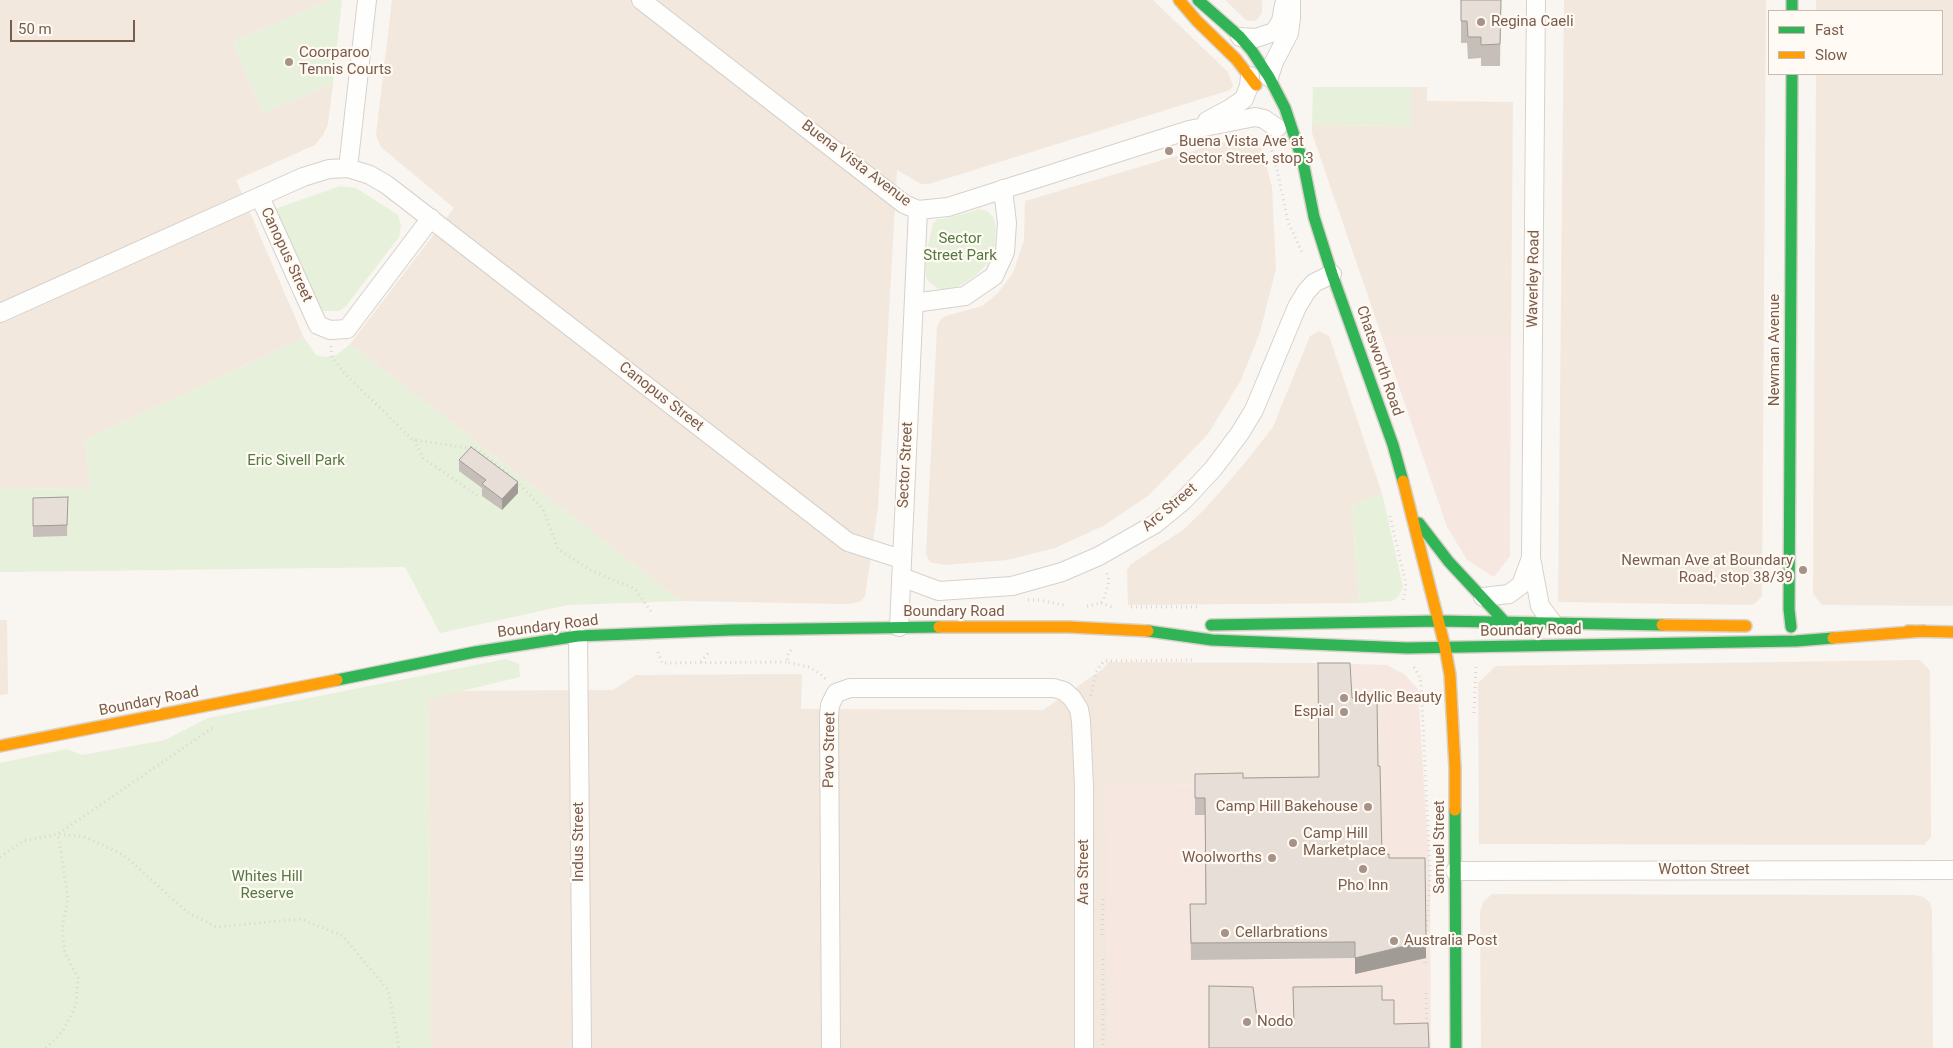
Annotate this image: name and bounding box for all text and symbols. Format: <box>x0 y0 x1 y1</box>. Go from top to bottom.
scale bar <box>12 10 138 42</box>
legend <box>1768 10 1943 75</box>
place label: Regina Caeli <box>1491 13 1574 31</box>
marker: Regina Caeli <box>1475 16 1487 28</box>
text: 50 m <box>18 20 52 38</box>
text: Fast <box>1815 21 1844 39</box>
place label: Coorparoo Tennis Courts <box>299 44 392 79</box>
text: Slow <box>1815 46 1847 64</box>
marker: Coorparoo Tennis Courts <box>283 56 295 68</box>
street label: Buena Vista Avenue <box>798 117 914 211</box>
place label: Buena Vista Ave at Sector Street, stop 3 <box>1179 133 1314 168</box>
marker: Buena Vista Ave at Sector Street, stop 3 <box>1163 145 1175 157</box>
street label: Canopus Street <box>256 205 316 305</box>
park label: Sector Street Park <box>923 230 997 265</box>
street label: Waverley Road <box>1524 230 1544 328</box>
street label: Newman Avenue <box>1766 294 1784 406</box>
street label: Chatsworth Road <box>1352 304 1406 418</box>
street label: Canopus Street <box>615 358 707 436</box>
street label: Sector Street <box>895 421 917 509</box>
park label: Eric Sivell Park <box>247 452 345 470</box>
street label: Arc Street <box>1139 480 1201 536</box>
place label: Newman Ave at Boundary Road, stop 38/39 <box>1621 552 1793 587</box>
marker: Newman Ave at Boundary Road, stop 38/39 <box>1797 564 1809 576</box>
street label: Boundary Road <box>903 603 1005 621</box>
street label: Boundary Road <box>497 612 599 642</box>
street label: Boundary Road <box>1480 621 1582 641</box>
street label: Boundary Road <box>97 683 201 721</box>
place label: Idyllic Beauty <box>1354 689 1442 707</box>
marker: Idyllic Beauty <box>1338 692 1350 704</box>
place label: Espial <box>1294 703 1334 721</box>
marker: Espial <box>1338 706 1350 718</box>
street label: Pavo Street <box>820 712 840 788</box>
place label: Camp Hill Bakehouse <box>1216 798 1358 816</box>
street label: Samuel Street <box>1431 800 1449 894</box>
marker: Camp Hill Bakehouse <box>1362 801 1374 813</box>
street label: Indus Street <box>570 802 588 882</box>
place label: Camp Hill Marketplace <box>1303 825 1386 860</box>
marker: Camp Hill Marketplace <box>1287 837 1299 849</box>
street label: Ara Street <box>1075 839 1093 905</box>
place label: Woolworths <box>1182 849 1262 867</box>
marker: Woolworths <box>1266 852 1278 864</box>
street label: Wotton Street <box>1658 861 1750 879</box>
marker: Pho Inn <box>1357 863 1369 875</box>
park label: Whites Hill Reserve <box>231 868 303 903</box>
place label: Pho Inn <box>1338 877 1388 895</box>
place label: Cellarbrations <box>1235 924 1328 942</box>
marker: Cellarbrations <box>1219 927 1231 939</box>
place label: Australia Post <box>1404 932 1497 950</box>
marker: Australia Post <box>1388 935 1400 947</box>
place label: Nodo <box>1257 1013 1293 1031</box>
marker: Nodo <box>1241 1016 1253 1028</box>

